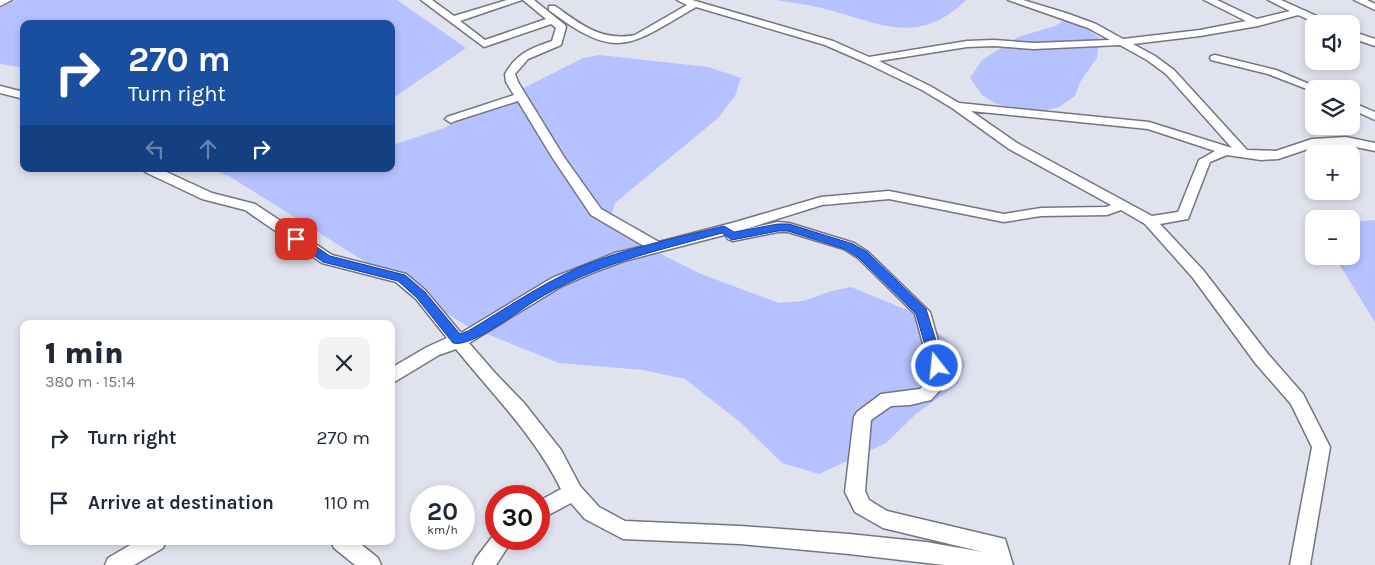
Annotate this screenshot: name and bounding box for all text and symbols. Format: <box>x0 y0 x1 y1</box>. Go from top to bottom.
map controls <box>1305 15 1360 265</box>
button: sound <box>1305 15 1360 70</box>
text: 270 m <box>128 39 231 80</box>
icon: right <box>45 40 110 105</box>
button: layers <box>1305 80 1360 135</box>
text: Turn right <box>128 81 226 107</box>
icon: left <box>141 135 169 163</box>
icon: ahead <box>194 135 222 163</box>
icon: right <box>247 135 275 163</box>
button: + <box>1305 145 1360 200</box>
button: − <box>1305 210 1360 265</box>
pin <box>275 218 317 260</box>
icon: arrive <box>282 225 310 253</box>
text: 1 min <box>45 335 124 371</box>
button: close <box>318 337 370 389</box>
position arrow <box>910 339 962 391</box>
text: 380 m · 15:14 <box>45 372 135 391</box>
icon: right <box>45 424 73 452</box>
text: Turn right <box>88 427 177 449</box>
text: 270 m <box>317 427 370 449</box>
speed limit sign: 30 <box>485 485 550 550</box>
icon: arrive <box>45 489 73 517</box>
text: Arrive at destination <box>88 492 274 514</box>
text: 110 m <box>324 492 370 514</box>
text: 20 <box>427 497 458 526</box>
text: km/h <box>427 523 458 537</box>

